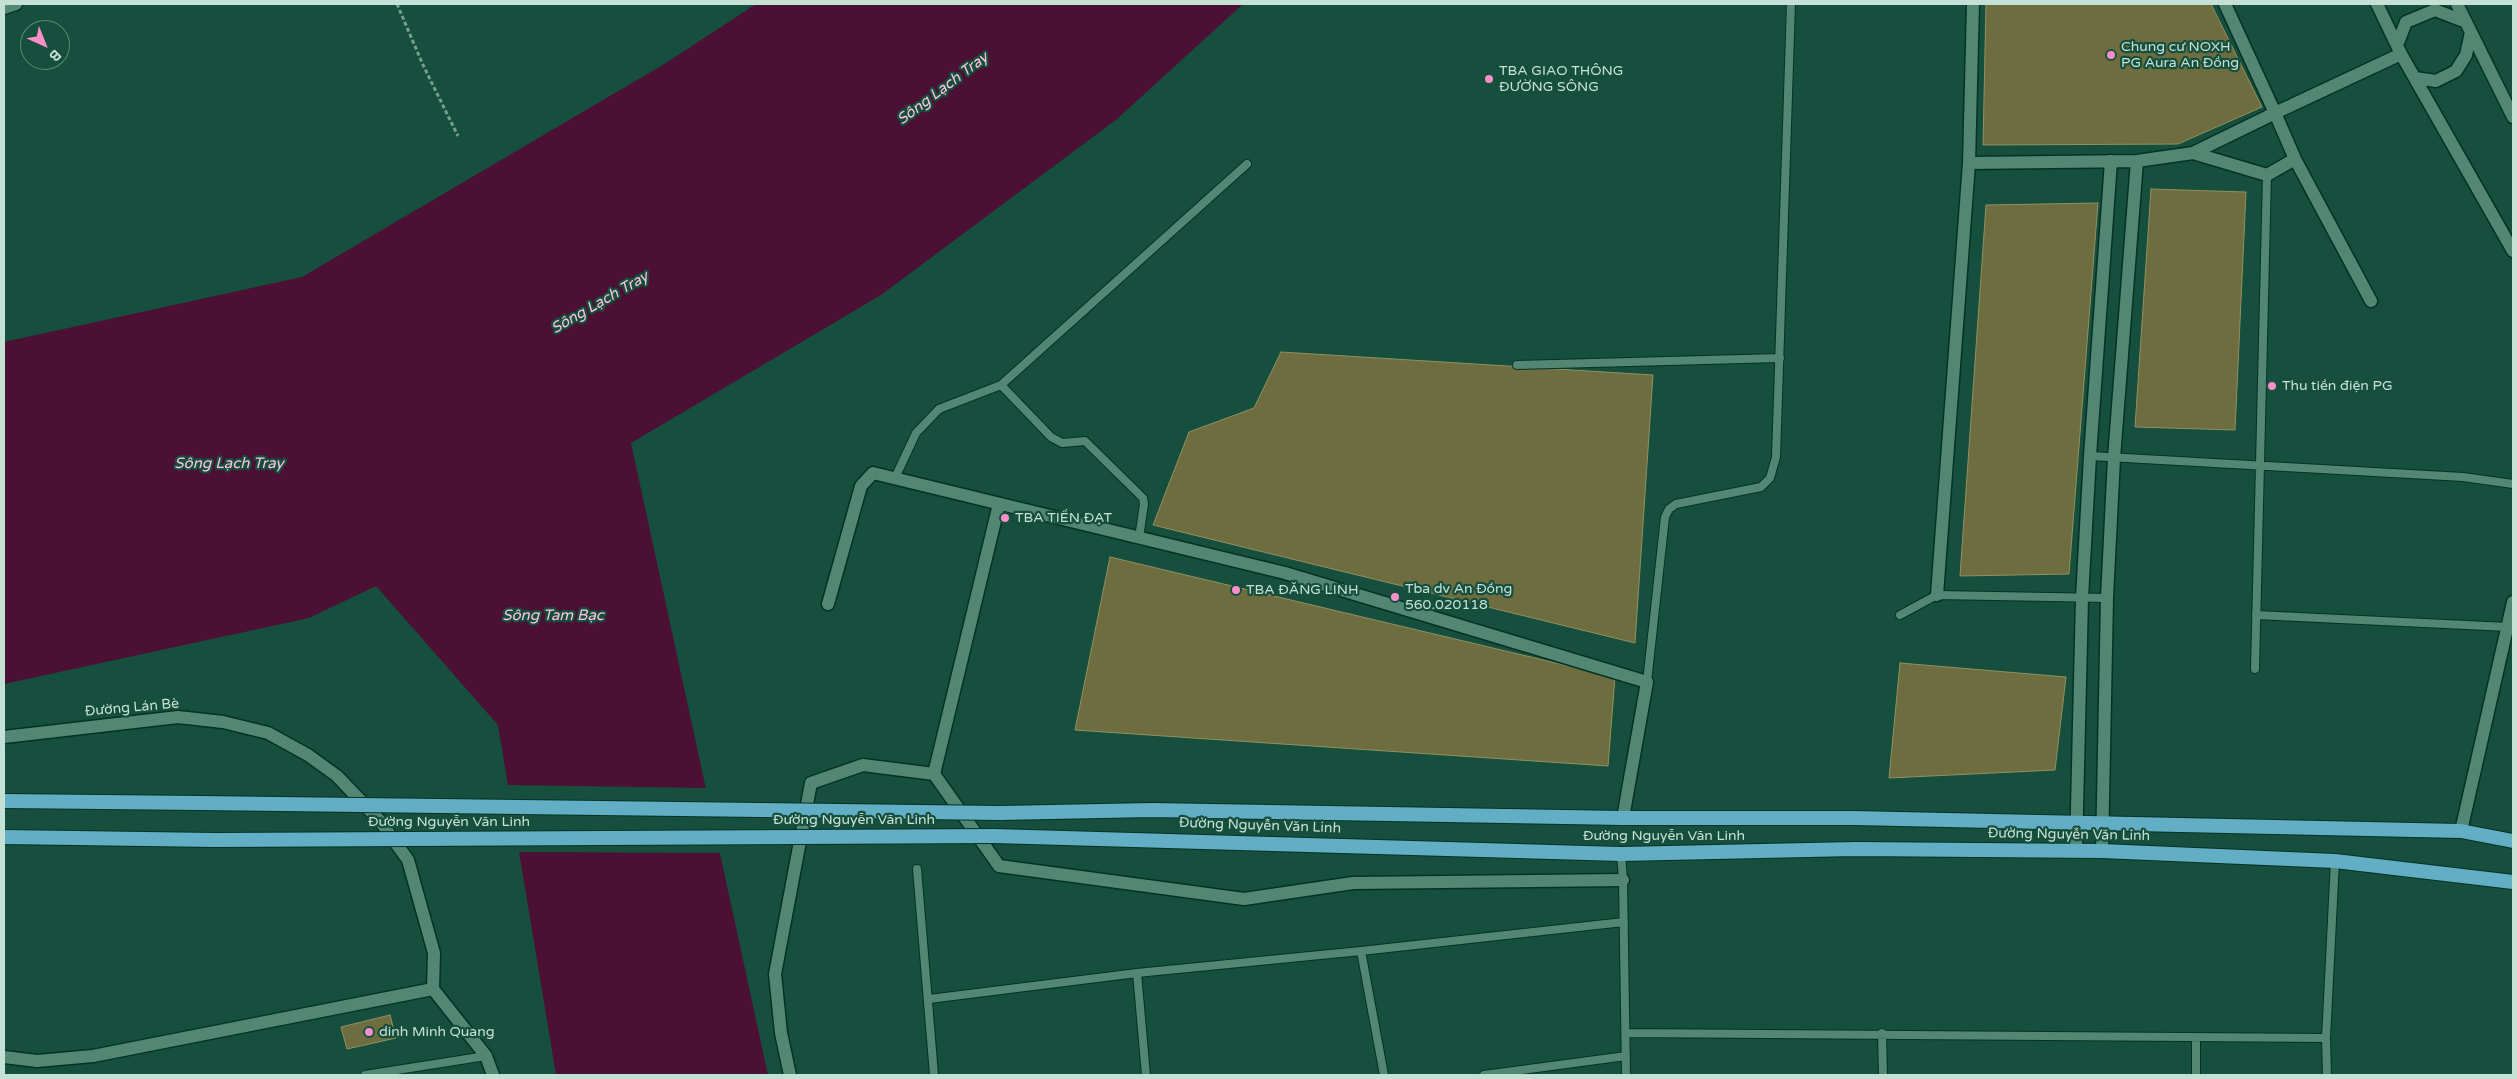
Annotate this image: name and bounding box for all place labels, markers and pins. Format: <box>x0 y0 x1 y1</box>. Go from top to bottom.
place label: Chung cư NOXH PG Aura An Đồng <box>2121 39 2239 72</box>
marker: Chung cư NOXH PG Aura An Đồng <box>2105 49 2117 61</box>
place label: TBA GIAO THÔNG ĐƯỜNG SÔNG <box>1499 63 1623 95</box>
marker: TBA GIAO THÔNG ĐƯỜNG SÔNG <box>1483 73 1495 85</box>
place label: Thu tiền điện PG <box>2282 378 2392 394</box>
marker: Thu tiền điện PG <box>2266 380 2278 392</box>
place label: TBA TIẾN ĐẠT <box>1015 510 1112 526</box>
marker: TBA TIẾN ĐẠT <box>999 512 1011 524</box>
place label: Tba dv An Đồng 560.020118 <box>1405 581 1512 614</box>
place label: TBA ĐĂNG LINH <box>1246 582 1358 598</box>
marker: TBA ĐĂNG LINH <box>1230 584 1242 596</box>
marker: Tba dv An Đồng 560.020118 <box>1389 591 1401 603</box>
place label: dinh Minh Quang <box>379 1024 495 1040</box>
marker: dinh Minh Quang <box>363 1026 375 1038</box>

